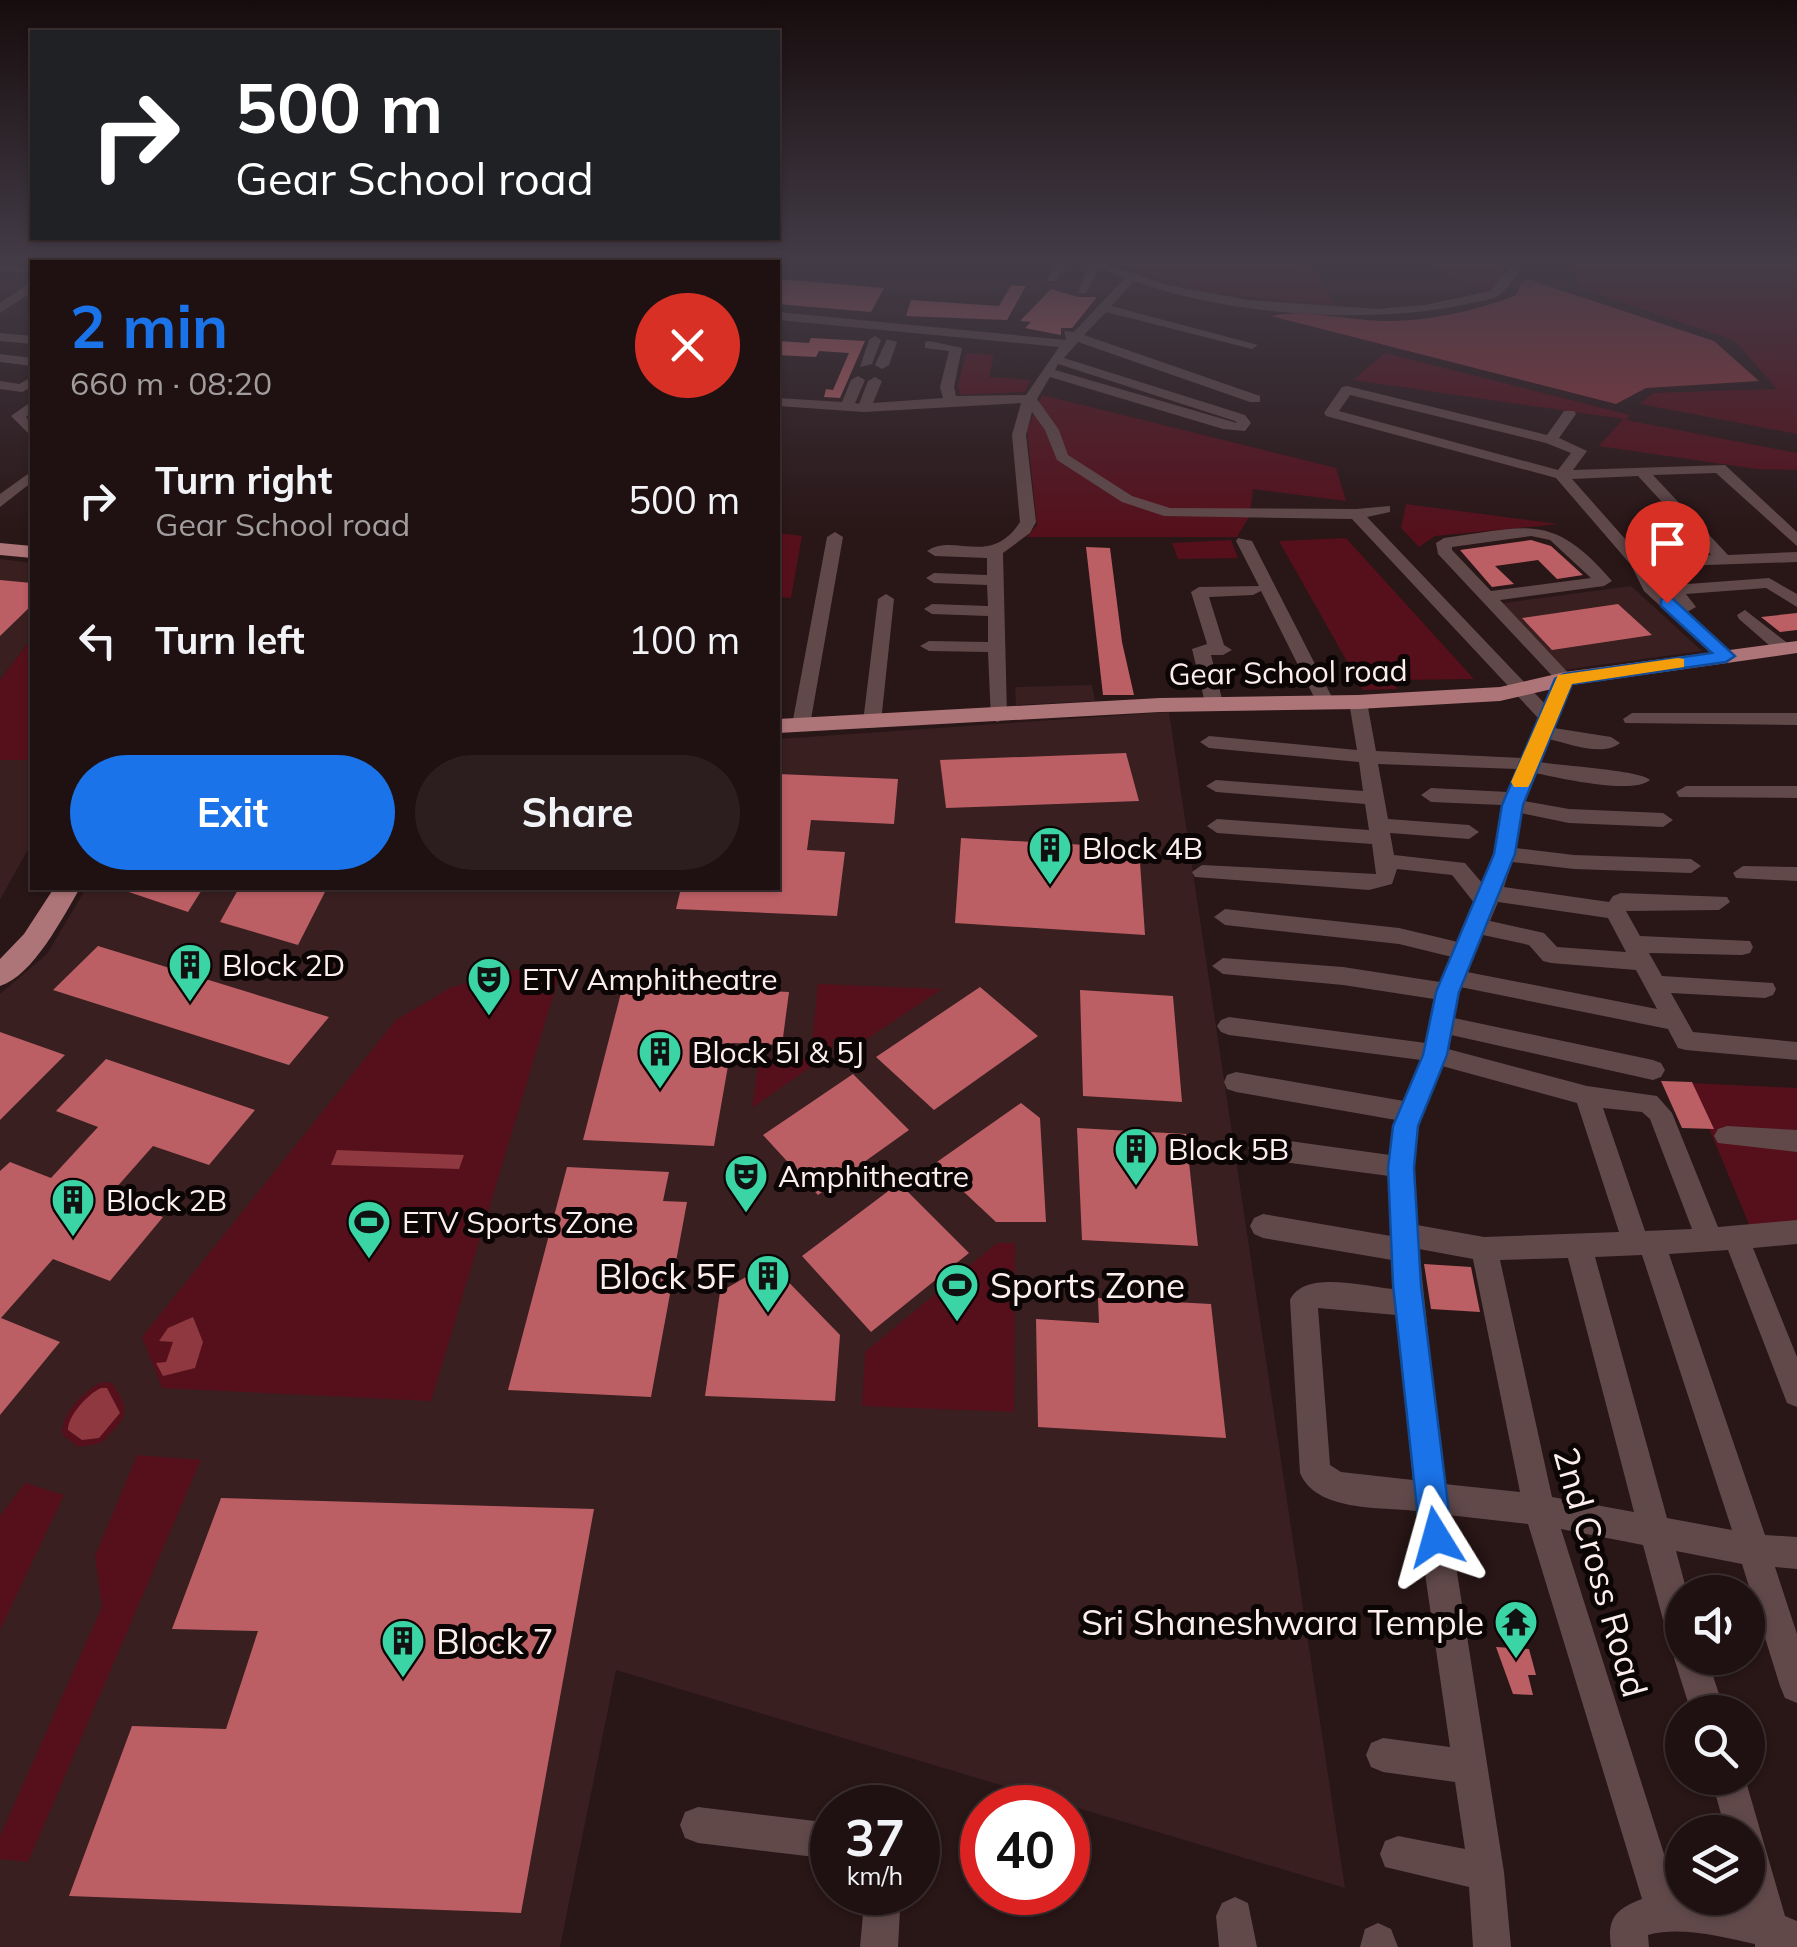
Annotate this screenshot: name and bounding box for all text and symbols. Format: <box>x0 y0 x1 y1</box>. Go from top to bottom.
text: 500 m <box>235 63 443 151</box>
icon: right <box>70 70 200 200</box>
text: Gear School road <box>235 150 594 206</box>
text: 2 min <box>70 288 228 363</box>
button: close <box>635 293 740 398</box>
text: 660 m · 08:20 <box>70 363 272 403</box>
text: Turn right <box>155 456 332 504</box>
icon: right <box>70 473 125 528</box>
text: 500 m <box>628 476 740 524</box>
pin <box>1625 501 1710 604</box>
text: Gear School road <box>155 504 410 544</box>
icon: arrive <box>1640 516 1695 571</box>
icon: left <box>70 613 125 668</box>
text: Turn left <box>155 616 305 664</box>
text: 100 m <box>628 616 740 664</box>
street label: Gear School road <box>1168 651 1408 693</box>
button: Exit <box>70 755 395 870</box>
button: Share <box>415 755 740 870</box>
building icon: Block 4B <box>1027 825 1073 886</box>
place label: Block 4B <box>1082 829 1203 867</box>
building icon: Block 2D <box>167 942 213 1003</box>
place label: Block 2D <box>222 946 345 984</box>
theatre icon: ETV Amphitheatre <box>466 956 512 1017</box>
place label: ETV Amphitheatre <box>522 960 778 998</box>
building icon: Block 5I & 5J <box>637 1029 683 1090</box>
place label: Block 5I & 5J <box>692 1033 864 1071</box>
building icon: Block 5B <box>1113 1126 1159 1187</box>
place label: Block 5B <box>1168 1130 1289 1168</box>
theatre icon: Amphitheatre <box>723 1153 769 1214</box>
place label: Amphitheatre <box>778 1157 969 1195</box>
building icon: Block 2B <box>50 1177 96 1238</box>
place label: Block 2B <box>106 1181 227 1219</box>
sports icon: ETV Sports Zone <box>346 1199 392 1260</box>
place label: ETV Sports Zone <box>402 1203 634 1241</box>
building icon: Block 5F <box>745 1253 791 1314</box>
place label: Block 5F <box>599 1254 736 1298</box>
sports icon: Sports Zone <box>934 1262 980 1323</box>
place label: Sports Zone <box>990 1263 1185 1307</box>
street label: 2nd Cross Road <box>1544 1442 1658 1702</box>
position arrow <box>1384 1485 1488 1589</box>
map controls <box>1665 1575 1765 1915</box>
button: sound <box>1665 1575 1765 1675</box>
temple icon: Sri Shaneshwara Temple <box>1493 1599 1539 1660</box>
place label: Sri Shaneshwara Temple <box>1081 1600 1484 1644</box>
building icon: Block 7 <box>380 1618 426 1679</box>
place label: Block 7 <box>436 1619 554 1663</box>
button: search <box>1665 1695 1765 1795</box>
speed limit sign: 40 <box>960 1785 1090 1915</box>
text: 37 <box>845 1806 905 1869</box>
button: layers <box>1665 1815 1765 1915</box>
text: km/h <box>847 1860 903 1891</box>

